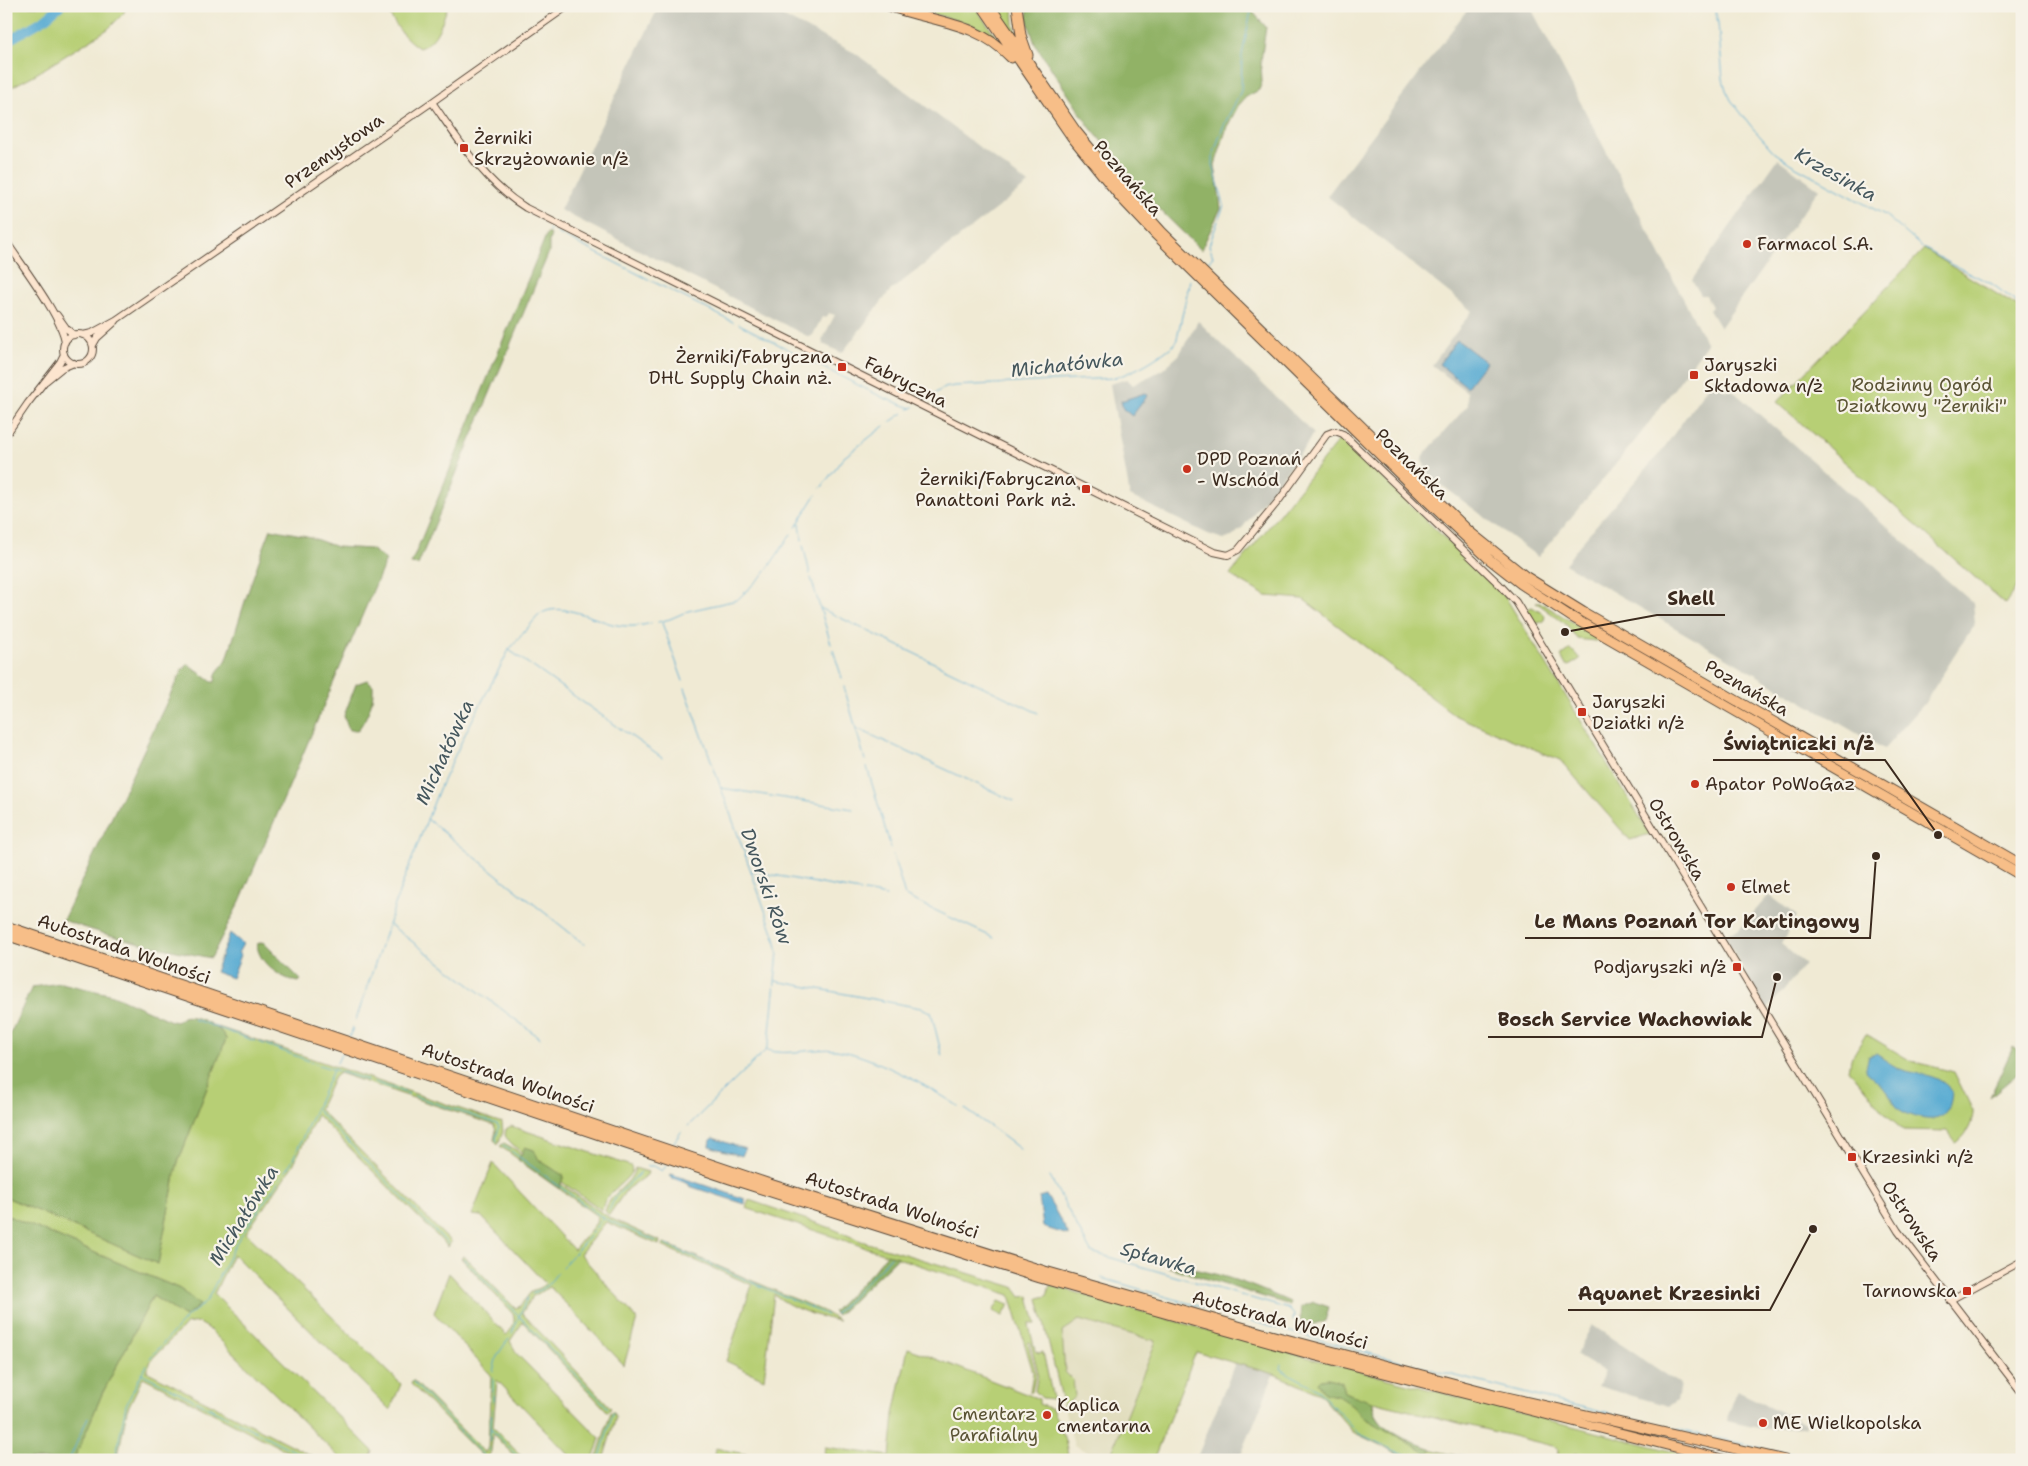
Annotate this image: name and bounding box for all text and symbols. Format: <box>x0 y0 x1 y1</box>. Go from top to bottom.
street label: Przemysłowa <box>280 108 388 194</box>
place label: Żerniki Skrzyżowanie n/ż <box>474 126 629 171</box>
street label: Poznańska <box>1088 135 1168 221</box>
marker: Żerniki Skrzyżowanie n/ż <box>458 142 470 154</box>
water label: Krzesinka <box>1790 142 1881 207</box>
place label: Farmacol S.A. <box>1757 232 1873 256</box>
marker: Farmacol S.A. <box>1741 238 1753 250</box>
place label: Żerniki/Fabryczna DHL Supply Chain nż. <box>649 345 832 390</box>
water label: Michałówka <box>1009 346 1125 383</box>
street label: Fabryczna <box>860 351 952 413</box>
place label: Jaryszki Składowa n/ż <box>1704 353 1823 398</box>
marker: Żerniki/Fabryczna DHL Supply Chain nż. <box>836 361 848 373</box>
marker: Jaryszki Składowa n/ż <box>1688 369 1700 381</box>
park label: Rodzinny Ogród Działkowy "Żerniki" <box>1837 373 2007 418</box>
street label: Poznańska <box>1370 423 1454 505</box>
place label: DPD Poznań - Wschód <box>1197 447 1301 492</box>
marker: DPD Poznań - Wschód <box>1181 463 1193 475</box>
place label: Żerniki/Fabryczna Panattoni Park nż. <box>915 467 1076 512</box>
marker: Żerniki/Fabryczna Panattoni Park nż. <box>1080 483 1092 495</box>
callout: Shell <box>1657 581 1725 615</box>
text: Shell <box>1667 586 1715 611</box>
street label: Poznańska <box>1701 654 1793 722</box>
place label: Jaryszki Działki n/ż <box>1592 690 1685 735</box>
water label: Michałówka <box>409 696 480 809</box>
marker: Jaryszki Działki n/ż <box>1576 706 1588 718</box>
callout: Świątniczki n/ż <box>1713 726 1885 760</box>
text: Świątniczki n/ż <box>1723 730 1875 756</box>
place label: Apator PoWoGaz <box>1705 772 1855 796</box>
marker: Apator PoWoGaz <box>1689 778 1701 790</box>
street label: Ostrowska <box>1643 793 1711 885</box>
water label: Dworski Rów <box>735 825 798 948</box>
place label: Elmet <box>1741 875 1791 899</box>
marker: Elmet <box>1725 881 1737 893</box>
callout: Le Mans Poznań Tor Kartingowy <box>1525 904 1870 938</box>
street label: Autostrada Wolności <box>34 908 214 990</box>
text: Le Mans Poznań Tor Kartingowy <box>1534 909 1860 934</box>
place label: Podjaryszki n/ż <box>1593 955 1727 979</box>
marker: Podjaryszki n/ż <box>1731 961 1743 973</box>
callout: Bosch Service Wachowiak <box>1488 1003 1762 1037</box>
text: Bosch Service Wachowiak <box>1498 1007 1752 1032</box>
street label: Autostrada Wolności <box>418 1037 598 1119</box>
place label: Krzesinki n/ż <box>1862 1145 1974 1169</box>
marker: Krzesinki n/ż <box>1846 1151 1858 1163</box>
water label: Michałówka <box>203 1161 284 1270</box>
street label: Autostrada Wolności <box>802 1166 982 1244</box>
street label: Ostrowska <box>1876 1176 1948 1266</box>
water label: Spławka <box>1118 1236 1200 1281</box>
callout: Aquanet Krzesinki <box>1568 1276 1770 1310</box>
place label: Tarnowska <box>1863 1279 1957 1303</box>
text: Aquanet Krzesinki <box>1578 1281 1760 1306</box>
street label: Autostrada Wolności <box>1189 1285 1371 1355</box>
marker: Tarnowska <box>1961 1285 1973 1297</box>
place label: Kaplica cmentarna <box>1057 1393 1150 1438</box>
park label: Cmentarz Parafialny <box>950 1402 1038 1447</box>
marker: Kaplica cmentarna <box>1041 1409 1053 1421</box>
place label: ME Wielkopolska <box>1773 1411 1922 1435</box>
marker: ME Wielkopolska <box>1757 1417 1769 1429</box>

